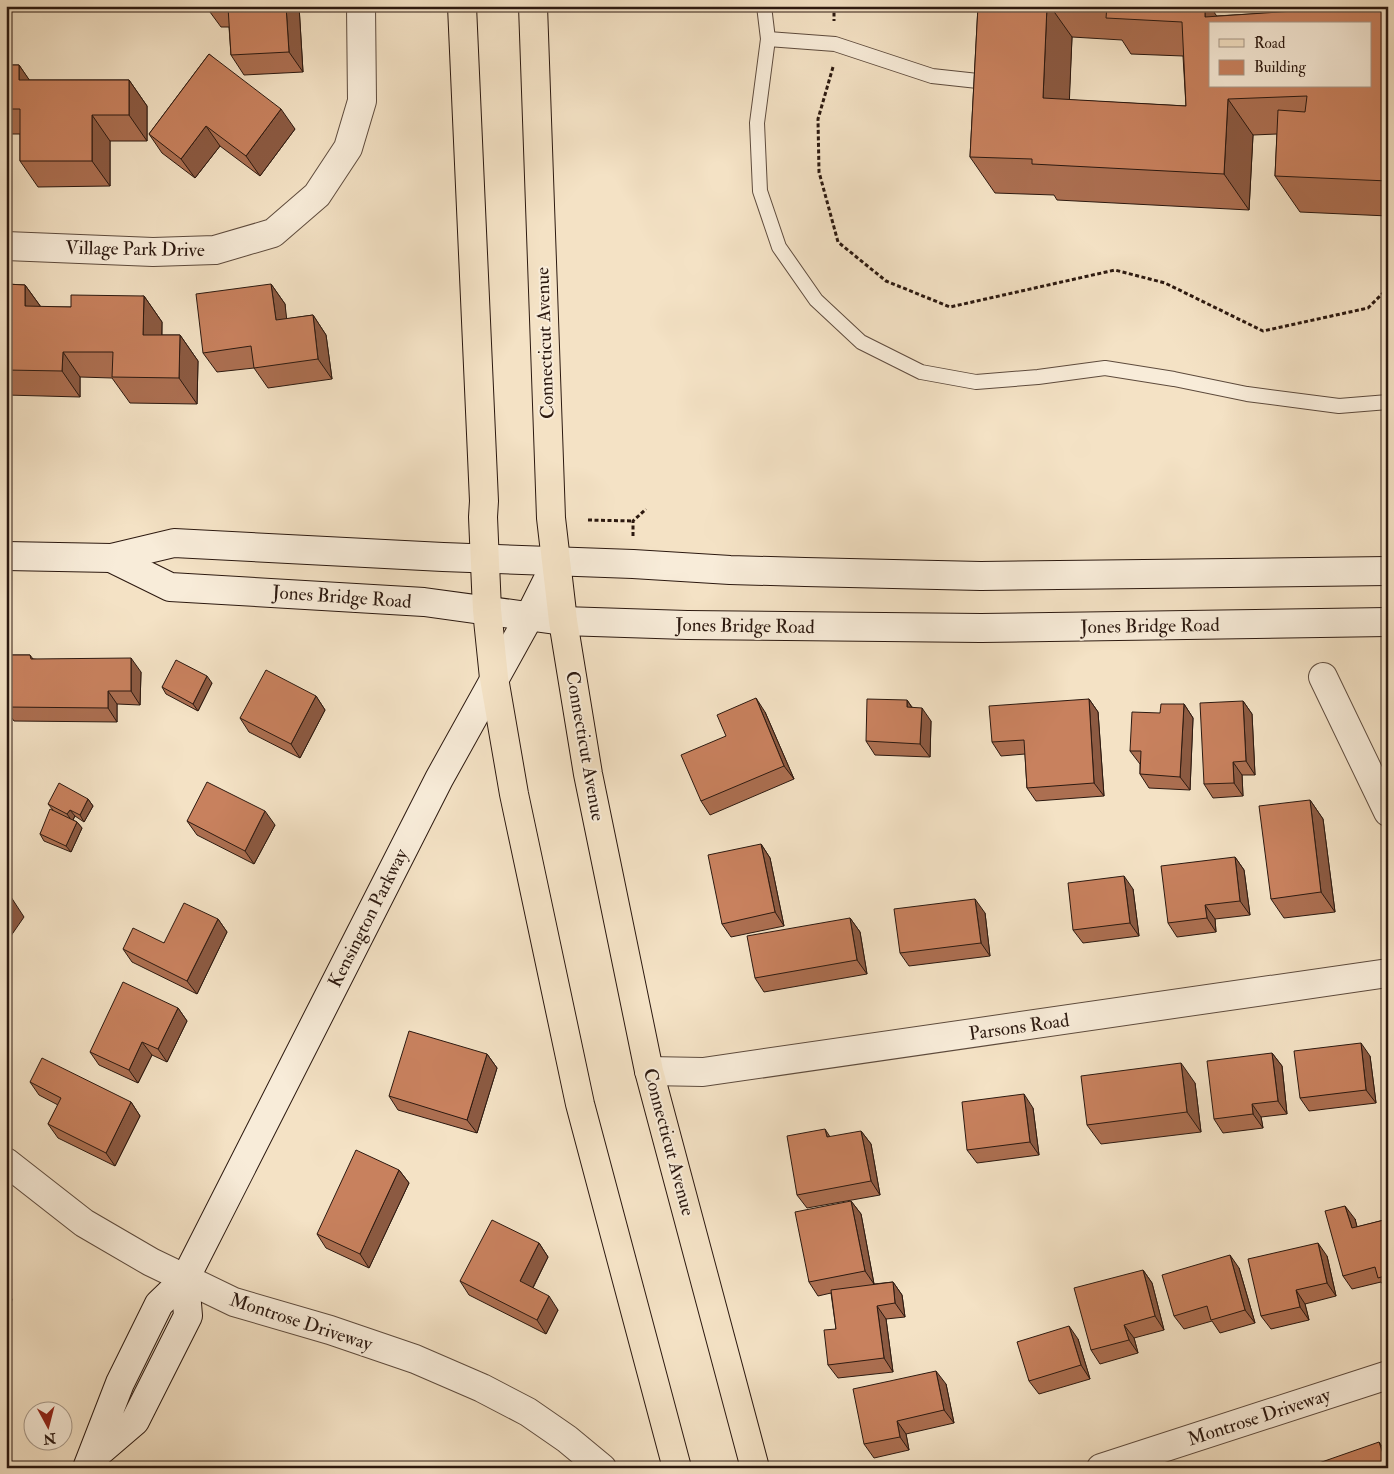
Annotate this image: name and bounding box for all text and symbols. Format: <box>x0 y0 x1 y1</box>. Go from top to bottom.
legend <box>1209 22 1372 88</box>
text: Road <box>1254 34 1286 53</box>
text: Building <box>1254 58 1306 77</box>
street label: Village Park Drive <box>65 236 205 262</box>
street label: Connecticut Avenue <box>530 267 560 419</box>
street label: Jones Bridge Road <box>271 580 413 614</box>
street label: Jones Bridge Road <box>674 613 816 639</box>
street label: Jones Bridge Road <box>1079 613 1221 639</box>
street label: Connecticut Avenue <box>560 669 610 823</box>
street label: Kensington Parkway <box>323 844 414 991</box>
street label: Parsons Road <box>967 1008 1071 1046</box>
street label: Connecticut Avenue <box>638 1065 700 1219</box>
street label: Montrose Driveway <box>227 1288 376 1357</box>
street label: Montrose Driveway <box>1185 1382 1334 1451</box>
north arrow <box>22 1402 72 1452</box>
text: N <box>42 1429 58 1448</box>

